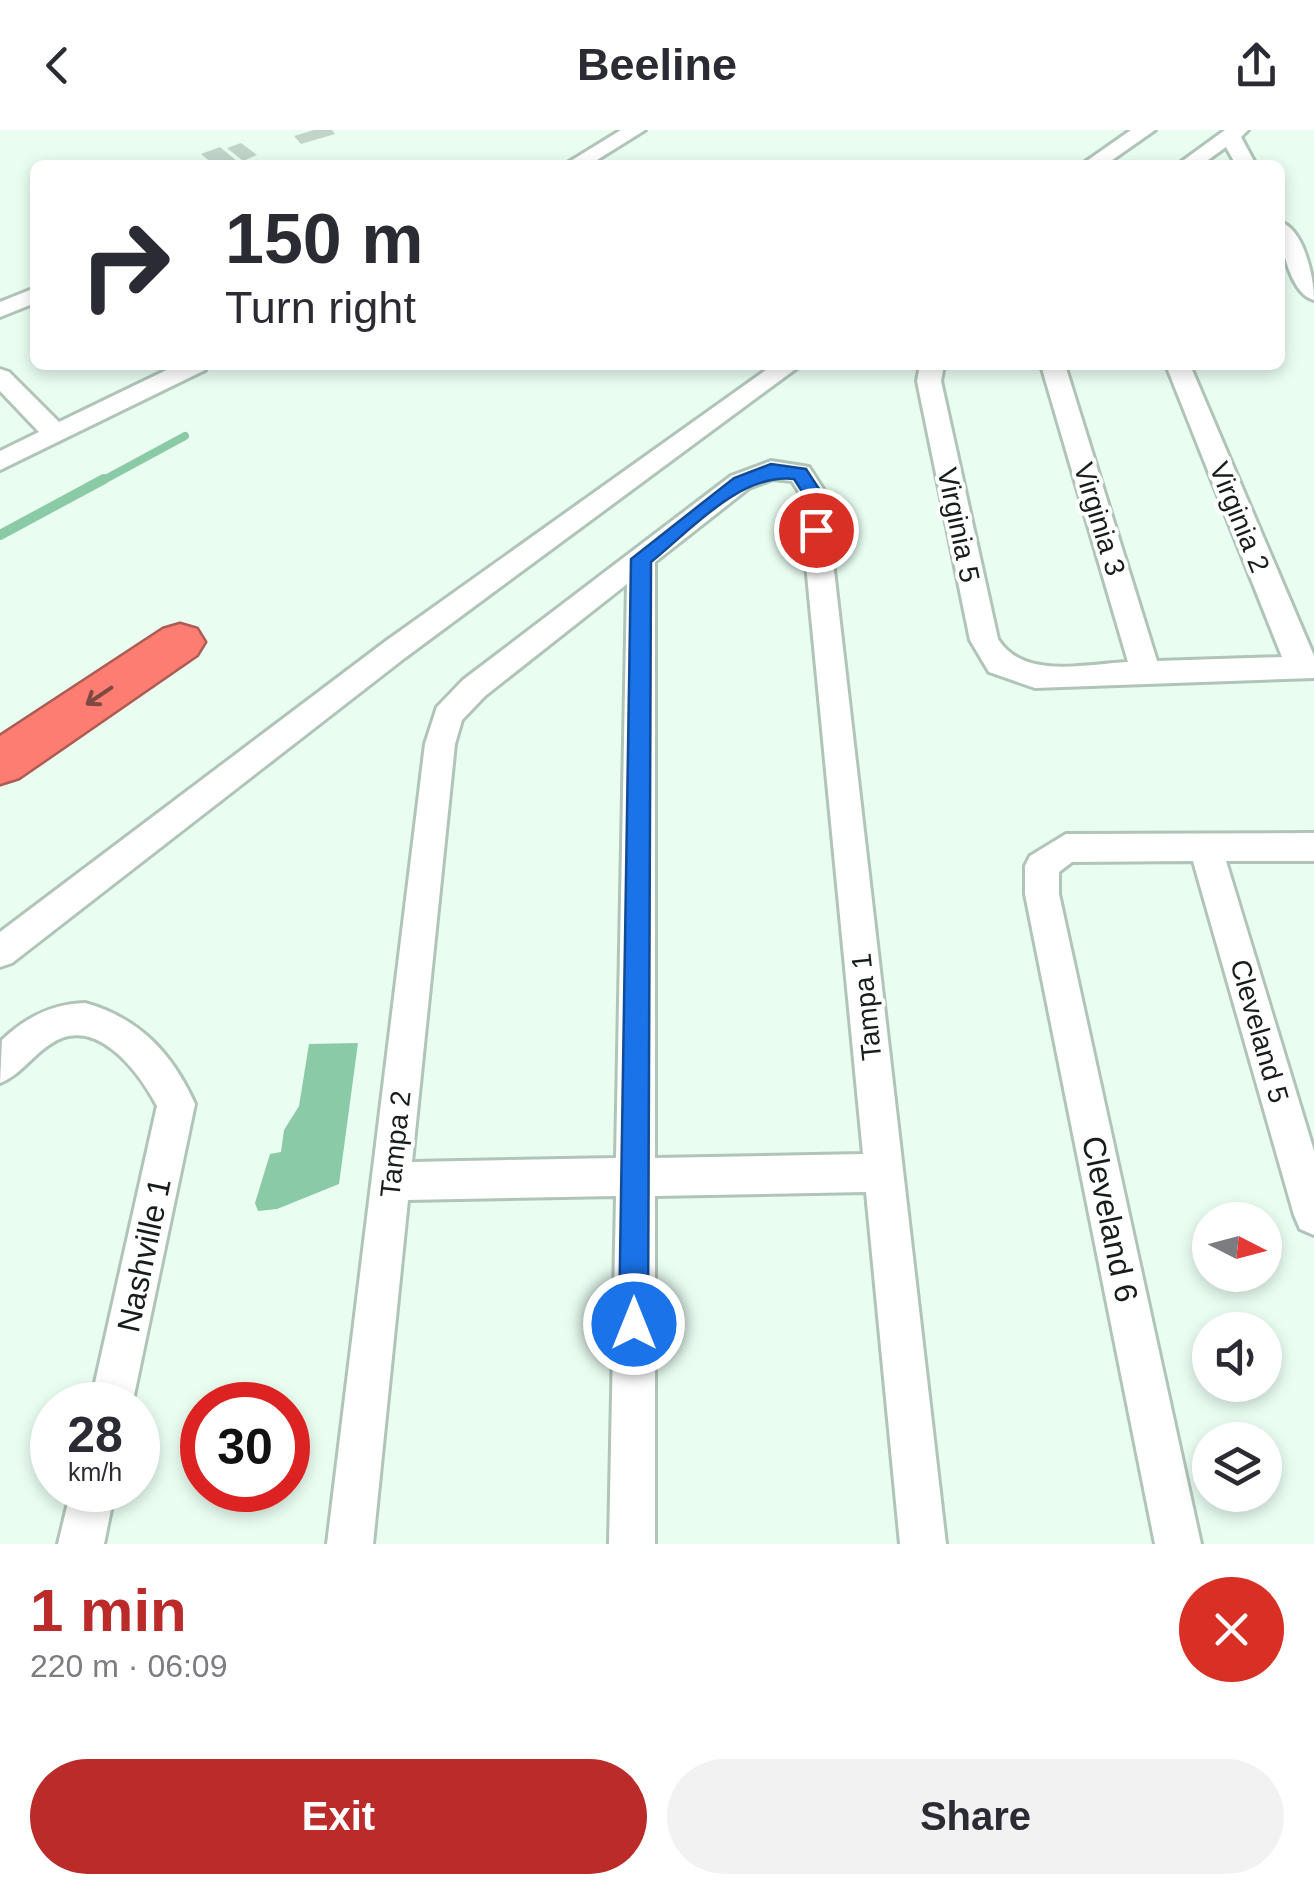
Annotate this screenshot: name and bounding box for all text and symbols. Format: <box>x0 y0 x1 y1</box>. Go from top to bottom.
icon: back <box>30 38 85 93</box>
icon: share <box>1229 38 1284 93</box>
text: Beeline <box>577 39 737 90</box>
icon: right <box>60 200 190 330</box>
text: 150 m <box>225 200 423 278</box>
text: Turn right <box>225 282 416 333</box>
street label: Virginia 2 <box>1203 457 1276 577</box>
street label: Virginia 3 <box>1068 459 1131 579</box>
street label: Virginia 5 <box>931 465 986 585</box>
pin <box>774 488 859 573</box>
icon: arrive <box>789 503 844 558</box>
one-way arrow <box>86 686 114 707</box>
street label: Tampa 1 <box>845 952 888 1062</box>
street label: Cleveland 5 <box>1224 956 1295 1106</box>
street label: Tampa 2 <box>374 1089 417 1199</box>
street label: Cleveland 6 <box>1075 1133 1145 1305</box>
street label: Nashville 1 <box>110 1175 178 1335</box>
north arrow <box>1192 1202 1282 1292</box>
map controls <box>1192 1202 1282 1512</box>
position arrow <box>582 1272 686 1376</box>
button: sound <box>1192 1312 1282 1402</box>
speed limit sign: 30 <box>180 1382 310 1512</box>
text: 28 <box>67 1407 123 1463</box>
button: layers <box>1192 1422 1282 1512</box>
text: km/h <box>68 1458 122 1486</box>
text: 1 min <box>30 1577 187 1644</box>
button: close <box>1179 1577 1284 1682</box>
text: 220 m · 06:09 <box>30 1648 227 1684</box>
button: Exit <box>30 1759 647 1874</box>
button: Share <box>667 1759 1284 1874</box>

